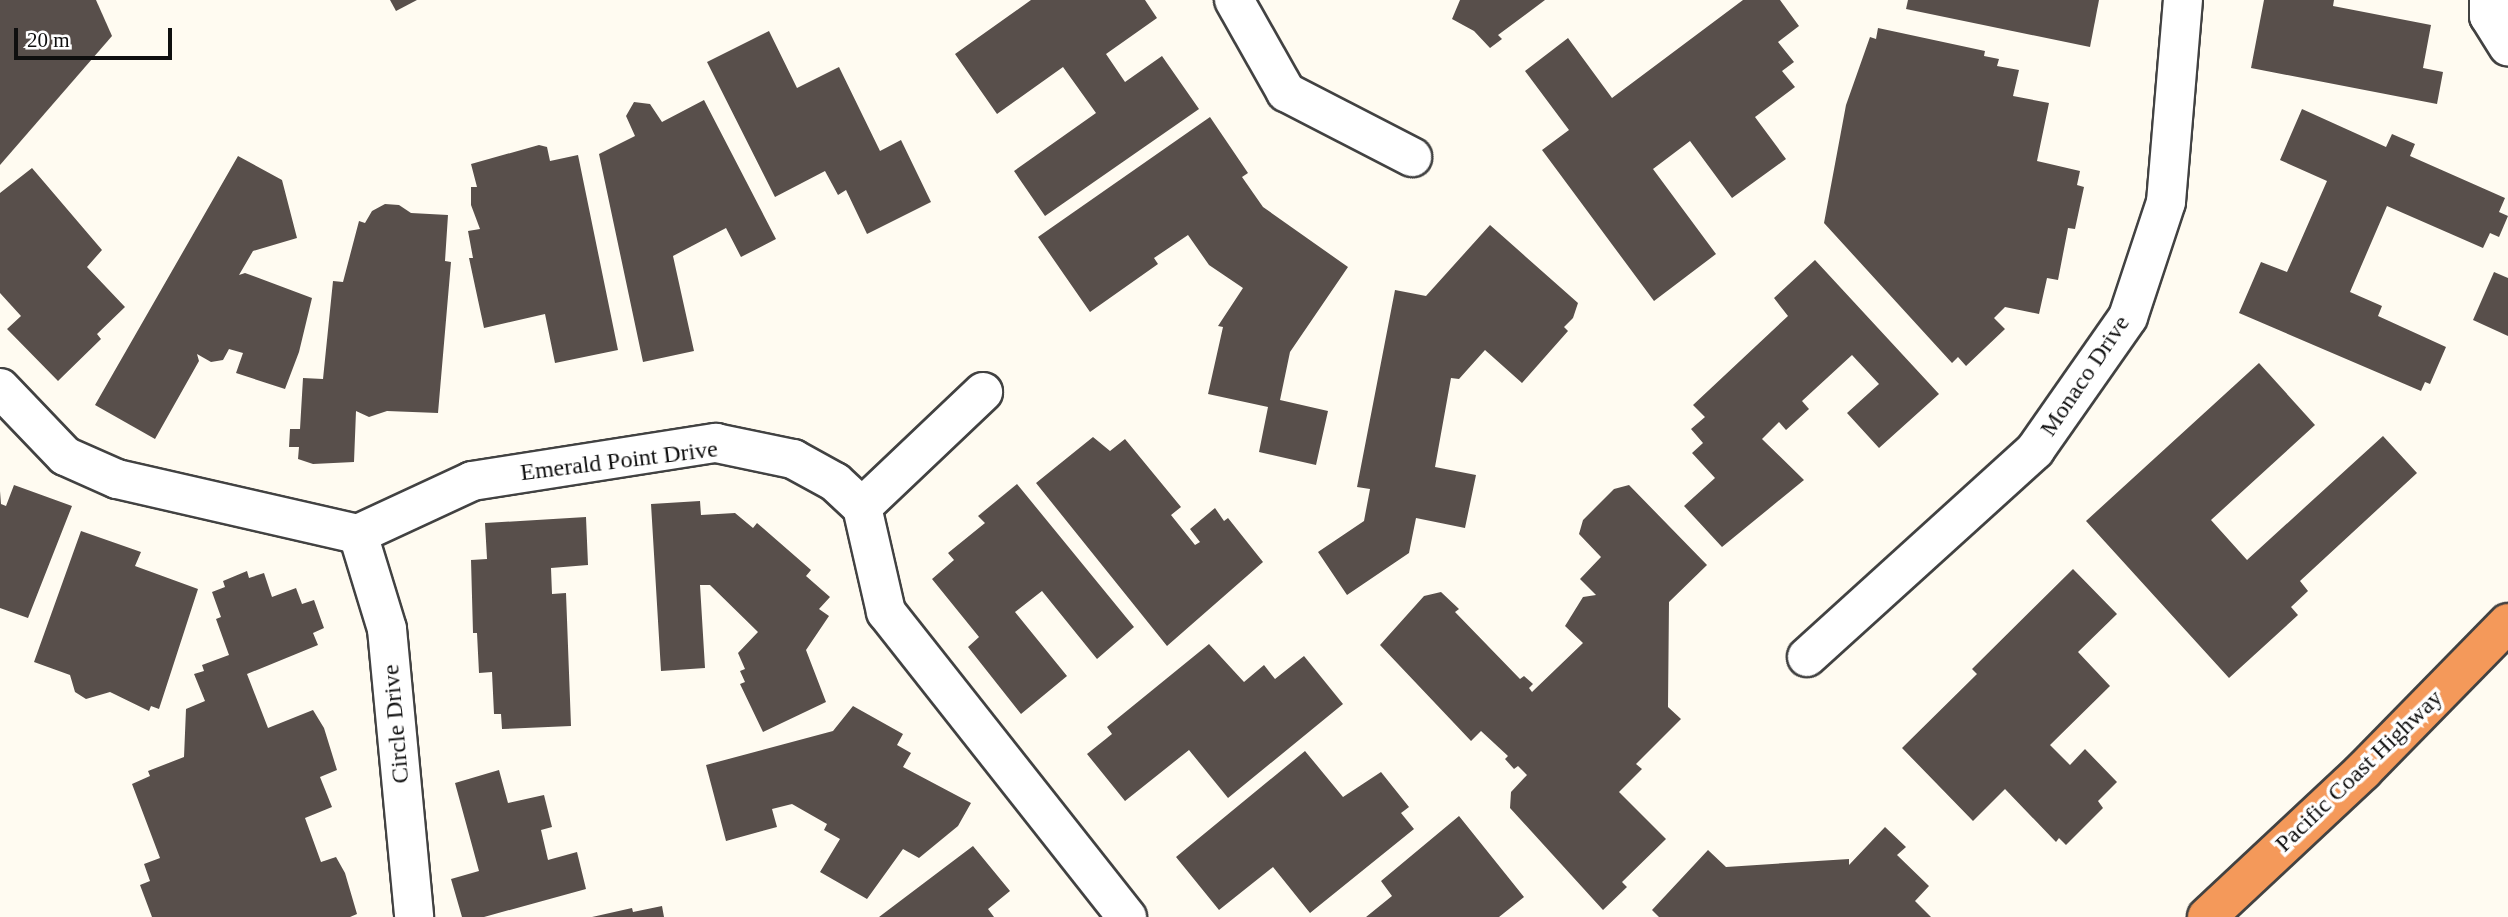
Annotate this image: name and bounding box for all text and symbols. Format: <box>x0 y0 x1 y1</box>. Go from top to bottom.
scale bar <box>18 14 175 58</box>
text: 20 m <box>27 28 70 52</box>
street label: Monaco Drive <box>2034 310 2136 442</box>
street label: Emerald Point Drive <box>519 435 719 487</box>
street label: Circle Drive <box>376 663 416 785</box>
street label: Pacific Coast Highway <box>2269 684 2449 858</box>

